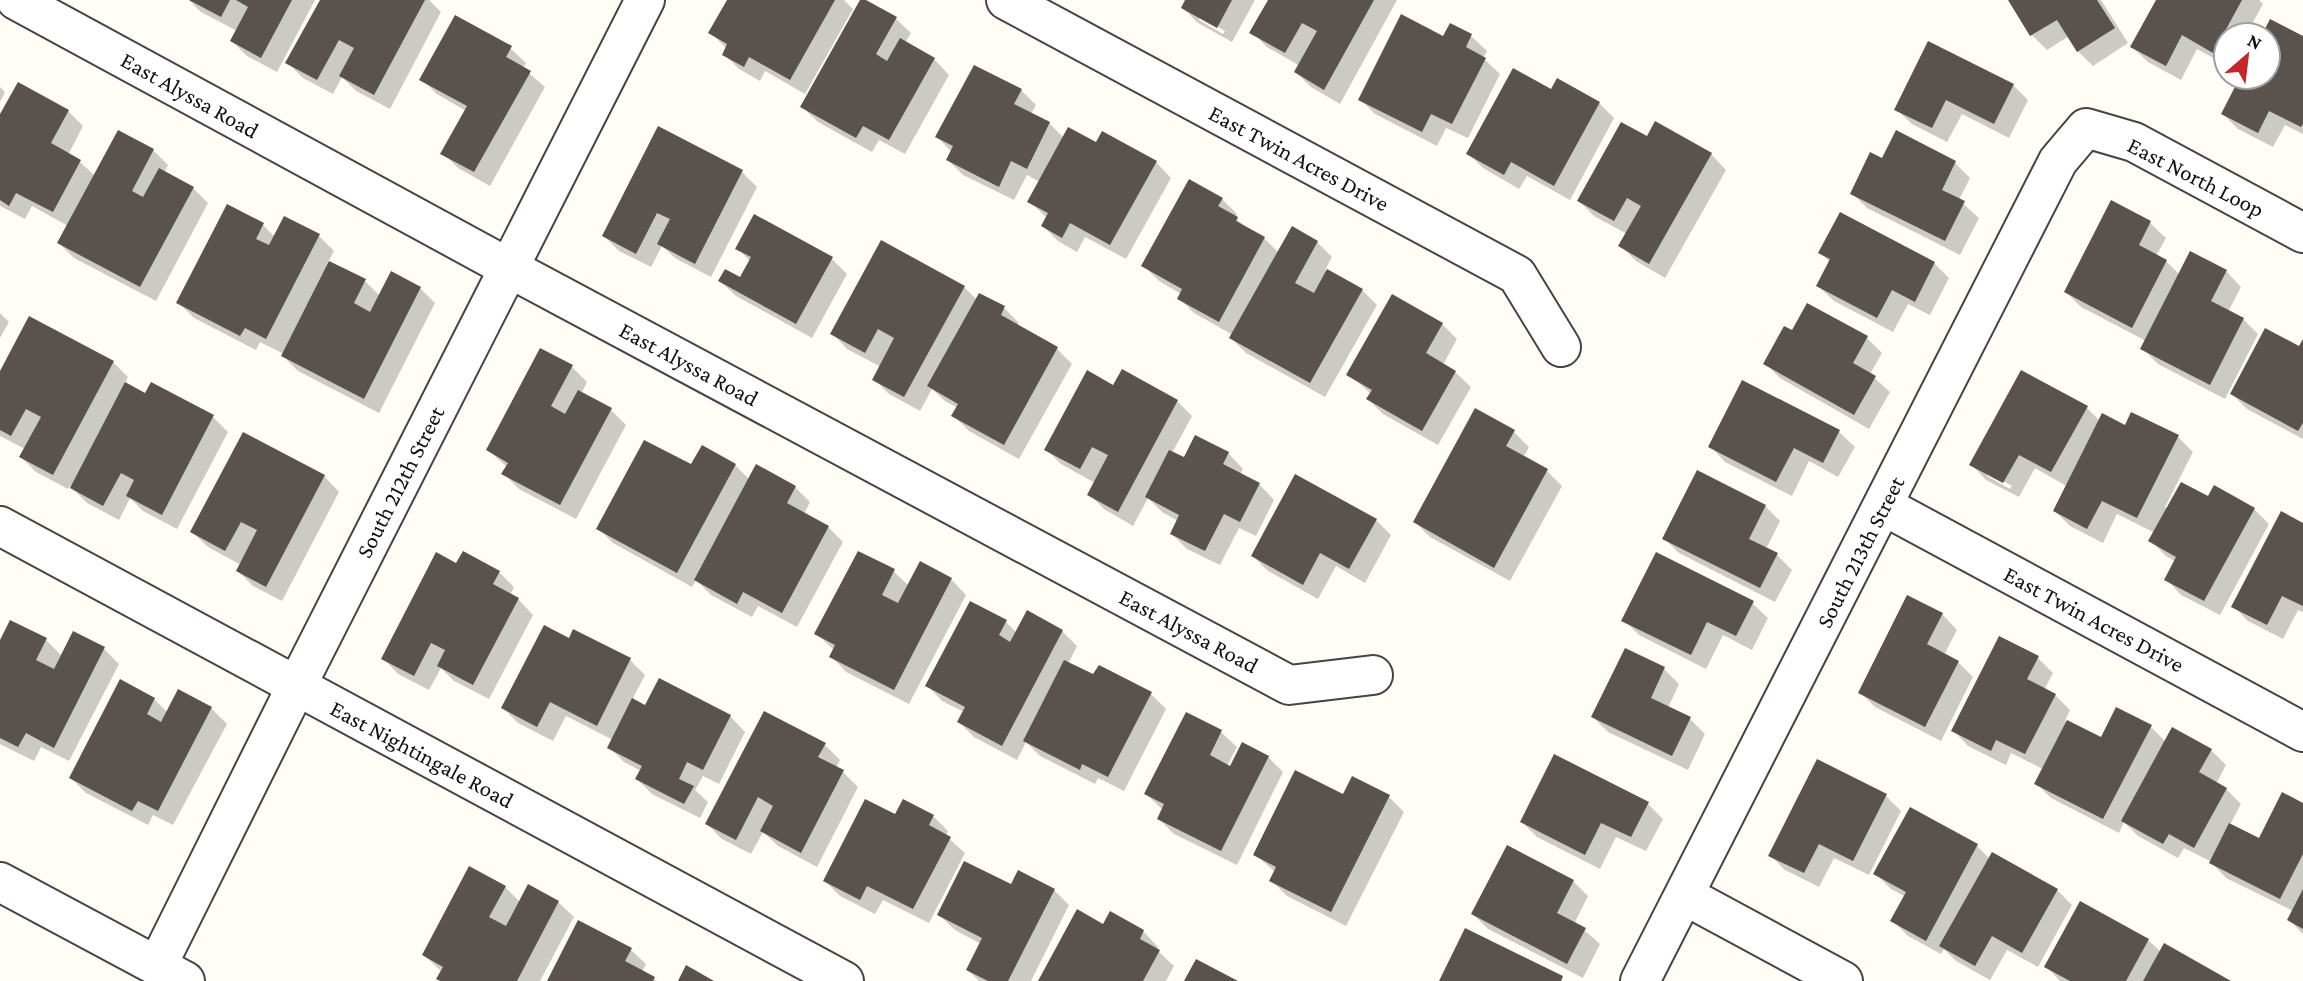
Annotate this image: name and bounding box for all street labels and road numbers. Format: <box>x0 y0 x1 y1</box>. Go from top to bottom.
street label: East Alyssa Road <box>117 46 263 144</box>
street label: East Twin Acres Drive <box>1205 100 1393 216</box>
street label: East North Loop <box>2124 132 2268 222</box>
street label: East Alyssa Road <box>615 317 763 411</box>
street label: South 212th Street <box>351 402 450 562</box>
street label: South 213th Street <box>1811 472 1910 632</box>
street label: East Twin Acres Drive <box>2000 561 2188 677</box>
street label: East Alyssa Road <box>1115 584 1263 678</box>
street label: East Nightingale Road <box>326 695 518 813</box>

